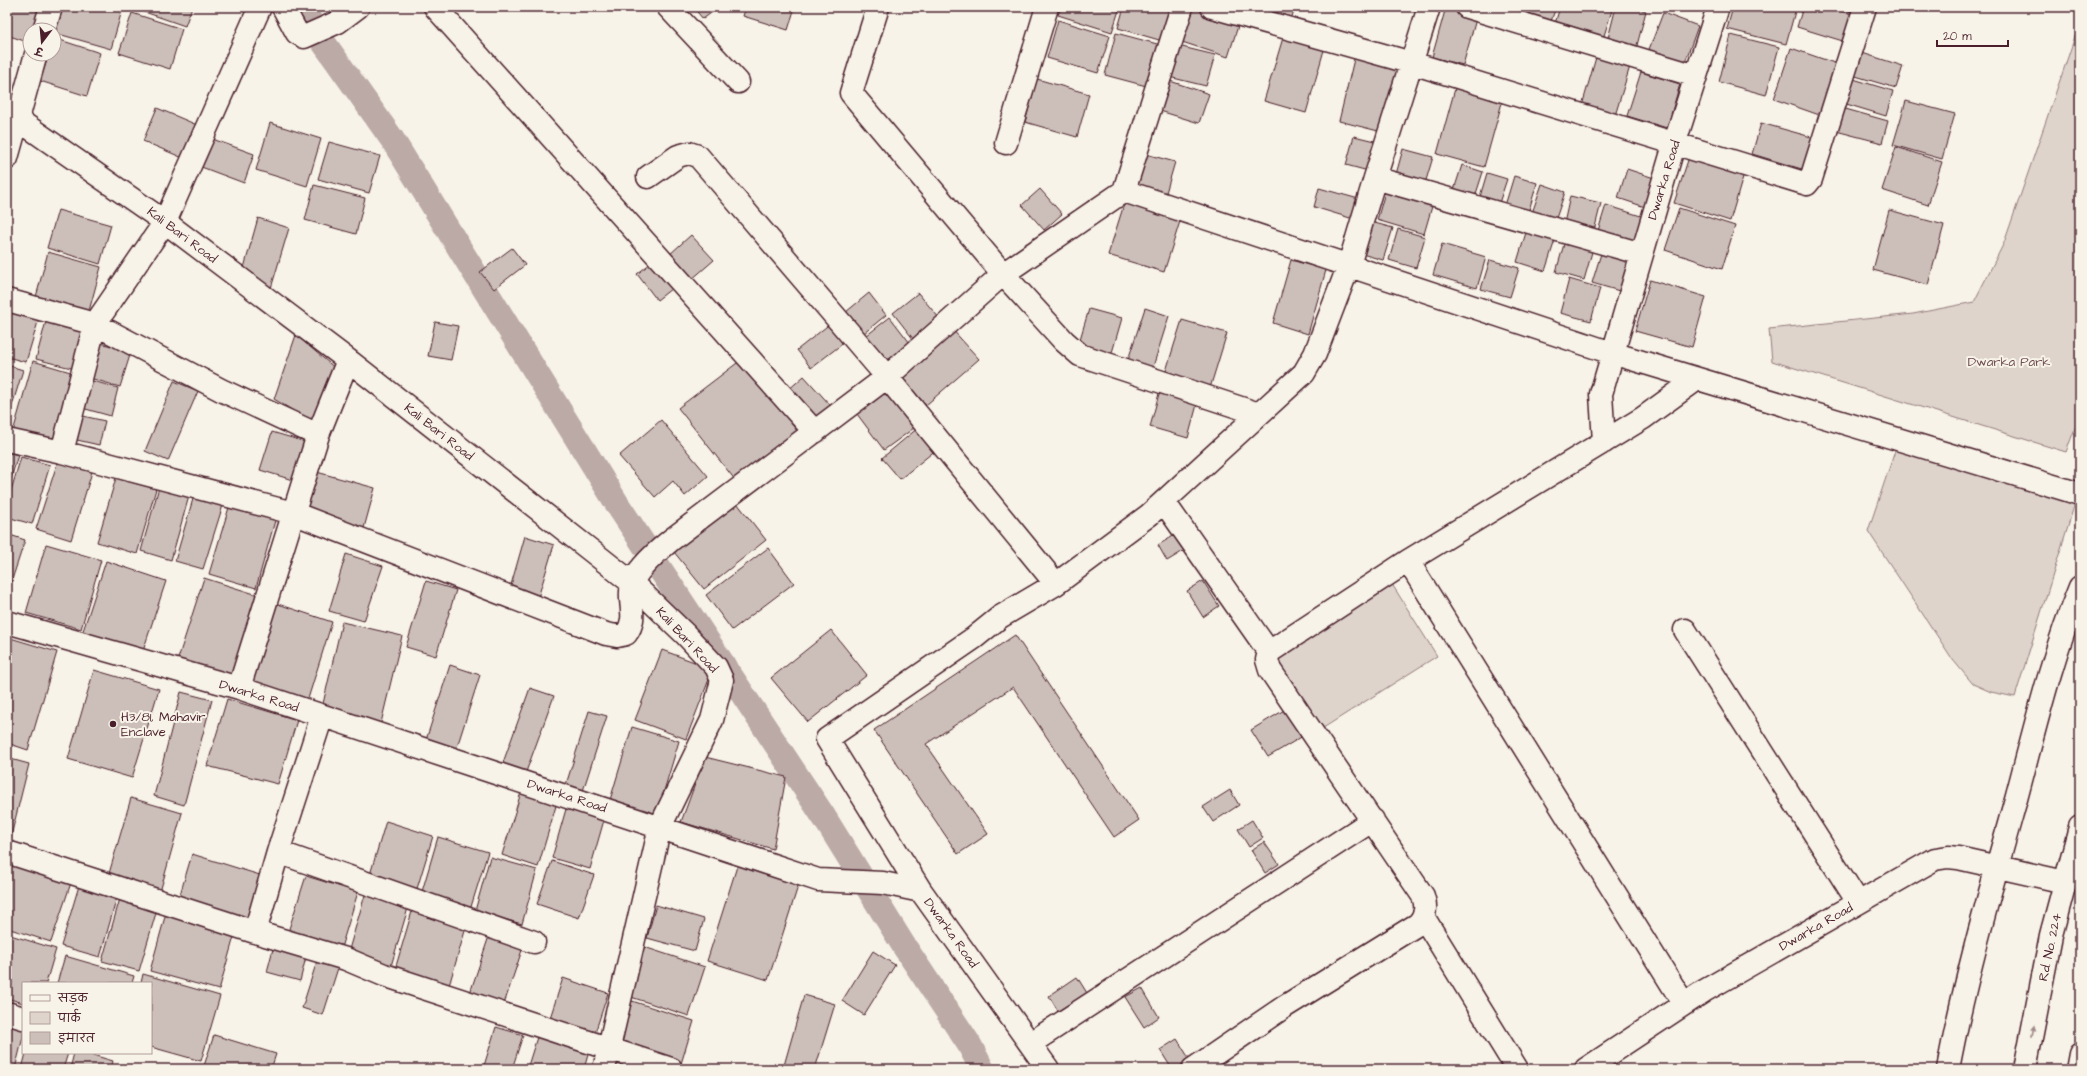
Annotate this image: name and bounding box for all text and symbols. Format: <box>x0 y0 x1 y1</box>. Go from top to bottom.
north arrow <box>22 22 62 62</box>
scale bar <box>1937 22 2008 48</box>
text: 20 m <box>1943 28 1972 45</box>
text: उ <box>32 42 46 60</box>
street label: Dwarka Road <box>1643 138 1685 222</box>
street label: Kali Bari Road <box>143 203 221 268</box>
park label: Dwarka Park <box>1968 353 2050 371</box>
street label: Kali Bari Road <box>400 399 478 465</box>
street label: Kali Bari Road <box>652 603 722 677</box>
street label: Dwarka Road <box>217 675 301 717</box>
place label: H3/81, Mahavir Enclave <box>121 708 205 741</box>
marker: H3/81, Mahavir Enclave <box>108 719 118 729</box>
street label: Dwarka Road <box>525 775 609 817</box>
street label: Dwarka Road <box>920 894 983 972</box>
street label: Dwarka Road <box>1776 898 1856 955</box>
street label: Rd. No. 224 <box>2034 911 2066 983</box>
legend <box>22 982 152 1054</box>
text: सड़क <box>57 990 89 1007</box>
text: पार्क <box>57 1008 82 1027</box>
one-way arrow <box>2030 1025 2036 1037</box>
text: इमारत <box>58 1030 96 1047</box>

